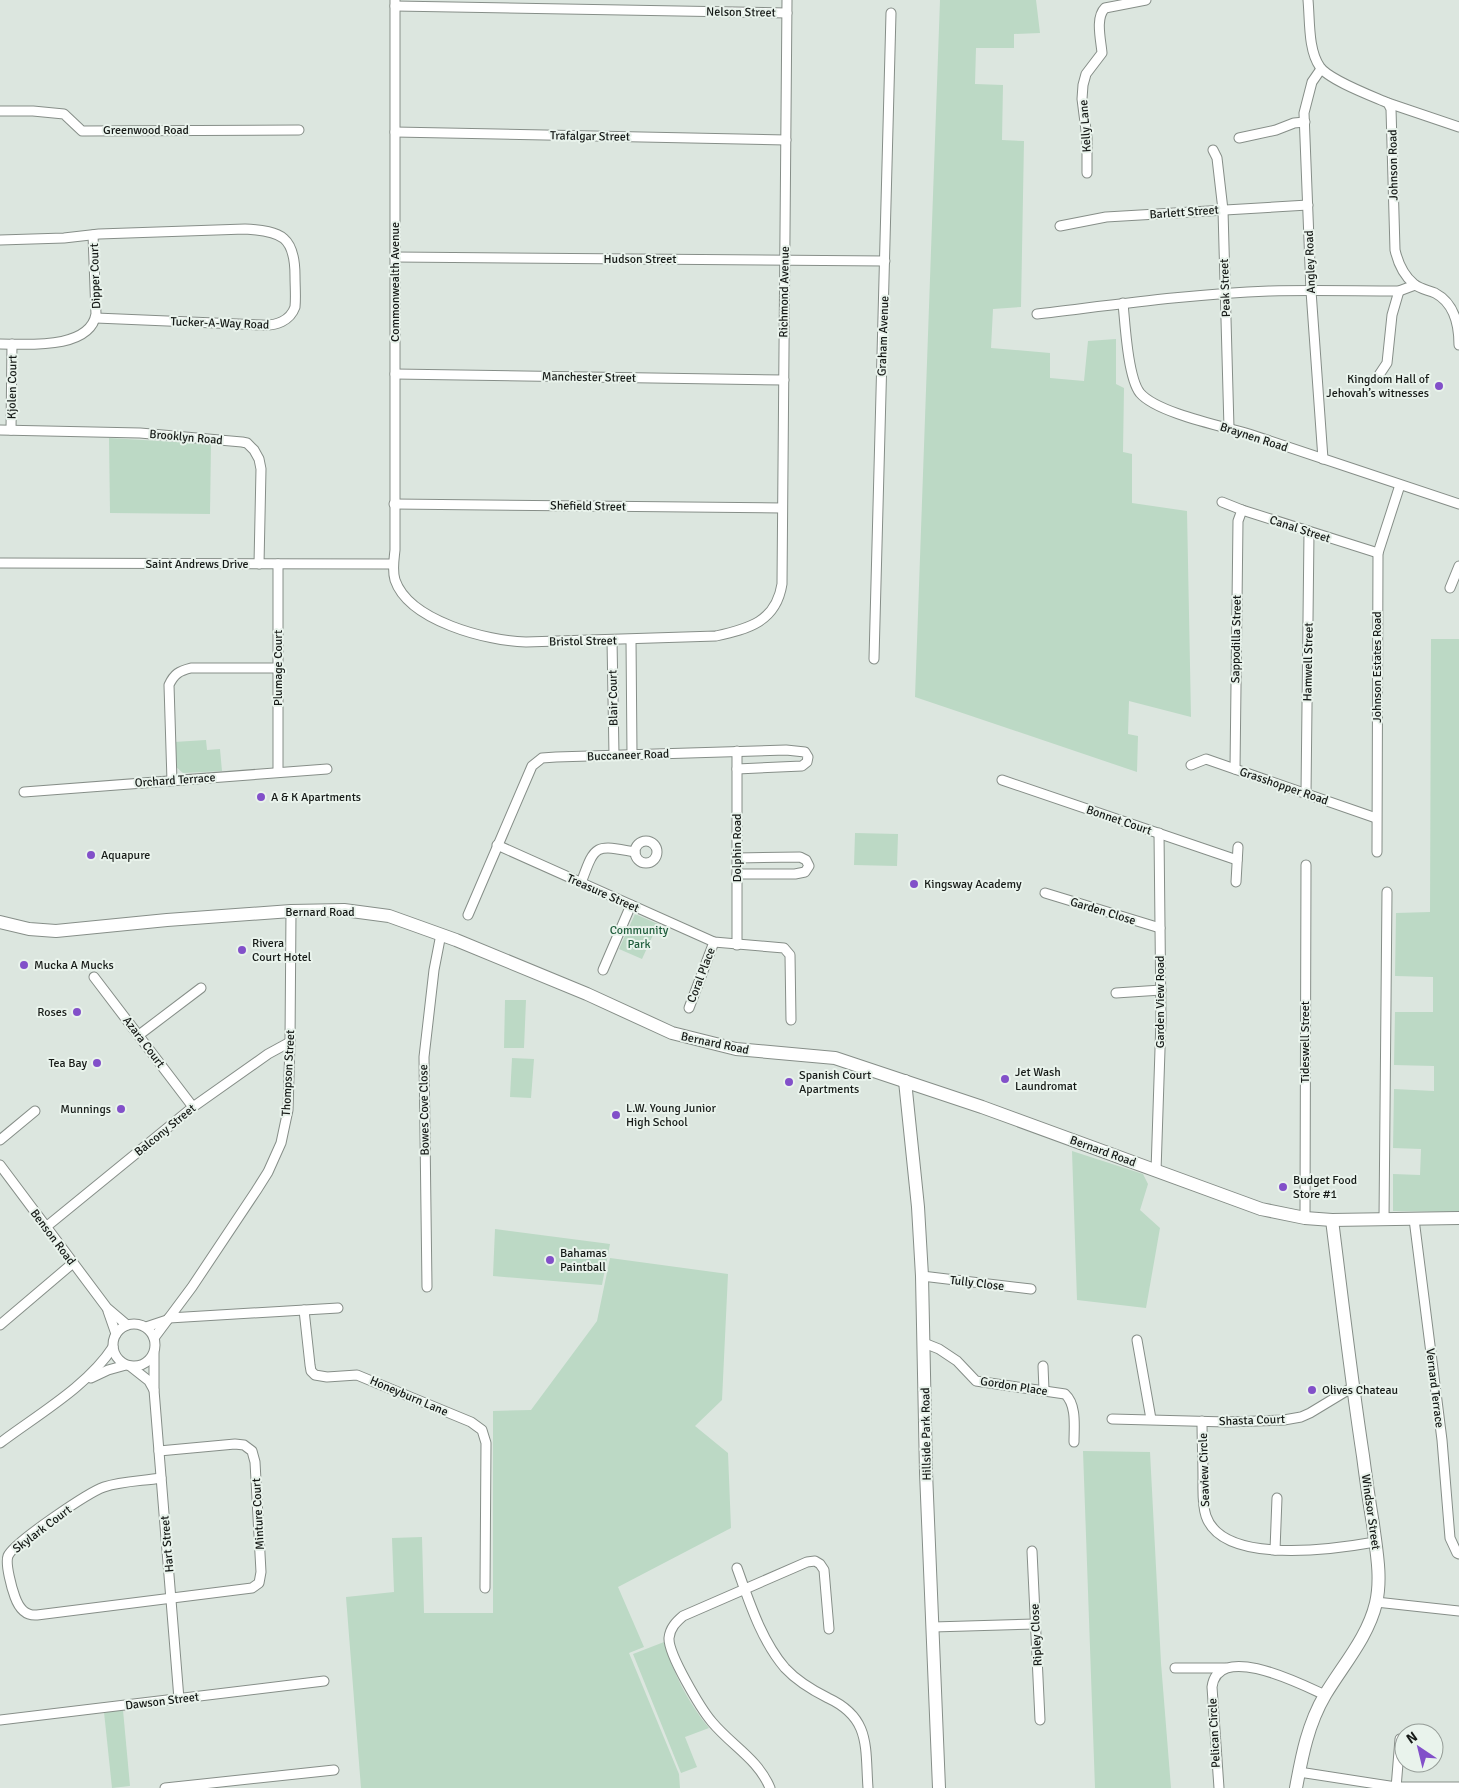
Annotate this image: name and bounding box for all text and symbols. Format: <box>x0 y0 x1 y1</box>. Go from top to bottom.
street label: Nelson Street <box>706 4 776 21</box>
street label: Kelly Lane <box>1076 99 1095 153</box>
street label: Greenwood Road <box>103 123 189 138</box>
street label: Trafalgar Street <box>550 128 630 145</box>
street label: Johnson Road <box>1385 129 1402 201</box>
street label: Barlett Street <box>1149 203 1219 222</box>
street label: Commonwealth Avenue <box>388 222 403 342</box>
street label: Angley Road <box>1302 230 1319 294</box>
street label: Dipper Court <box>87 243 104 309</box>
street label: Richmond Avenue <box>776 246 793 338</box>
street label: Hudson Street <box>604 252 676 267</box>
street label: Peak Street <box>1217 258 1234 317</box>
street label: Graham Avenue <box>875 296 892 377</box>
street label: Tucker-A-Way Road <box>170 314 270 333</box>
street label: Kjolen Court <box>4 355 21 419</box>
street label: Manchester Street <box>542 369 636 386</box>
place label: Kingdom Hall of Jehovah’s witnesses <box>1326 372 1430 401</box>
marker: Kingdom Hall of Jehovah’s witnesses <box>1433 380 1445 392</box>
street label: Braynen Road <box>1218 419 1290 455</box>
street label: Brooklyn Road <box>149 427 223 448</box>
street label: Shefield Street <box>550 498 626 515</box>
street label: Canal Street <box>1267 513 1332 546</box>
street label: Saint Andrews Drive <box>145 557 249 572</box>
street label: Sappodilla Street <box>1228 595 1245 683</box>
street label: Johnson Estates Road <box>1370 611 1385 723</box>
street label: Hamwell Street <box>1300 622 1317 702</box>
street label: Plumage Court <box>271 630 286 706</box>
street label: Bristol Street <box>549 633 617 650</box>
street label: Blair Court <box>606 670 621 726</box>
street label: Buccaneer Road <box>587 747 669 764</box>
street label: Grasshopper Road <box>1237 764 1330 809</box>
street label: Orchard Terrace <box>134 770 216 791</box>
place label: A & K Apartments <box>271 790 361 805</box>
marker: A & K Apartments <box>255 791 267 803</box>
street label: Bonnet Court <box>1084 802 1154 839</box>
street label: Dolphin Road <box>730 814 745 882</box>
place label: Aquapure <box>101 848 150 863</box>
marker: Aquapure <box>85 849 97 861</box>
street label: Treasure Street <box>564 871 641 916</box>
place label: Kingsway Academy <box>924 877 1022 892</box>
marker: Kingsway Academy <box>908 878 920 890</box>
street label: Garden Close <box>1068 894 1137 929</box>
street label: Bernard Road <box>285 905 355 920</box>
park label: Community Park <box>610 923 669 952</box>
place label: Rivera Court Hotel <box>252 936 312 965</box>
marker: Rivera Court Hotel <box>236 944 248 956</box>
street label: Coral Place <box>684 945 719 1005</box>
street label: Garden View Road <box>1153 956 1168 1048</box>
place label: Mucka A Mucks <box>34 958 114 973</box>
marker: Mucka A Mucks <box>18 959 30 971</box>
street label: Tideswell Street <box>1298 1001 1313 1083</box>
place label: Roses <box>37 1005 67 1020</box>
marker: Roses <box>71 1006 83 1018</box>
street label: Azara Court <box>119 1014 168 1071</box>
street label: Thompson Street <box>279 1029 298 1117</box>
street label: Bernard Road <box>679 1029 750 1058</box>
place label: Tea Bay <box>49 1056 87 1071</box>
marker: Tea Bay <box>91 1057 103 1069</box>
street label: Bowes Cove Close <box>416 1064 433 1156</box>
place label: Jet Wash Laundromat <box>1015 1065 1077 1094</box>
place label: Spanish Court Apartments <box>799 1068 871 1097</box>
marker: Jet Wash Laundromat <box>999 1073 1011 1085</box>
marker: Spanish Court Apartments <box>783 1076 795 1088</box>
street label: Balcony Street <box>132 1101 199 1160</box>
place label: L.W. Young Junior High School <box>626 1101 716 1130</box>
place label: Munnings <box>60 1102 111 1117</box>
marker: Munnings <box>115 1103 127 1115</box>
marker: L.W. Young Junior High School <box>610 1109 622 1121</box>
street label: Bernard Road <box>1068 1133 1138 1170</box>
place label: Budget Food Store #1 <box>1293 1173 1357 1202</box>
marker: Budget Food Store #1 <box>1277 1181 1289 1193</box>
street label: Benson Road <box>27 1206 79 1268</box>
place label: Bahamas Paintball <box>560 1246 607 1275</box>
marker: Bahamas Paintball <box>544 1254 556 1266</box>
street label: Tully Close <box>949 1273 1005 1294</box>
street label: Vernard Terrace <box>1422 1347 1447 1429</box>
street label: Honeyburn Lane <box>367 1373 450 1420</box>
street label: Gordon Place <box>979 1374 1049 1399</box>
place label: Olives Chateau <box>1322 1383 1398 1398</box>
marker: Olives Chateau <box>1306 1384 1318 1396</box>
street label: Hillside Park Road <box>918 1387 935 1481</box>
street label: Shasta Court <box>1219 1412 1285 1429</box>
street label: Seaview Circle <box>1196 1433 1213 1507</box>
street label: Windsor Street <box>1358 1473 1383 1551</box>
street label: Minture Court <box>249 1478 268 1550</box>
street label: Skylark Court <box>10 1502 75 1556</box>
street label: Hart Street <box>158 1515 177 1573</box>
street label: Ripley Close <box>1027 1603 1046 1667</box>
street label: Dawson Street <box>124 1690 200 1713</box>
street label: Pelican Circle <box>1205 1698 1224 1768</box>
north arrow <box>1394 1723 1444 1773</box>
text: N <box>1403 1728 1421 1748</box>

